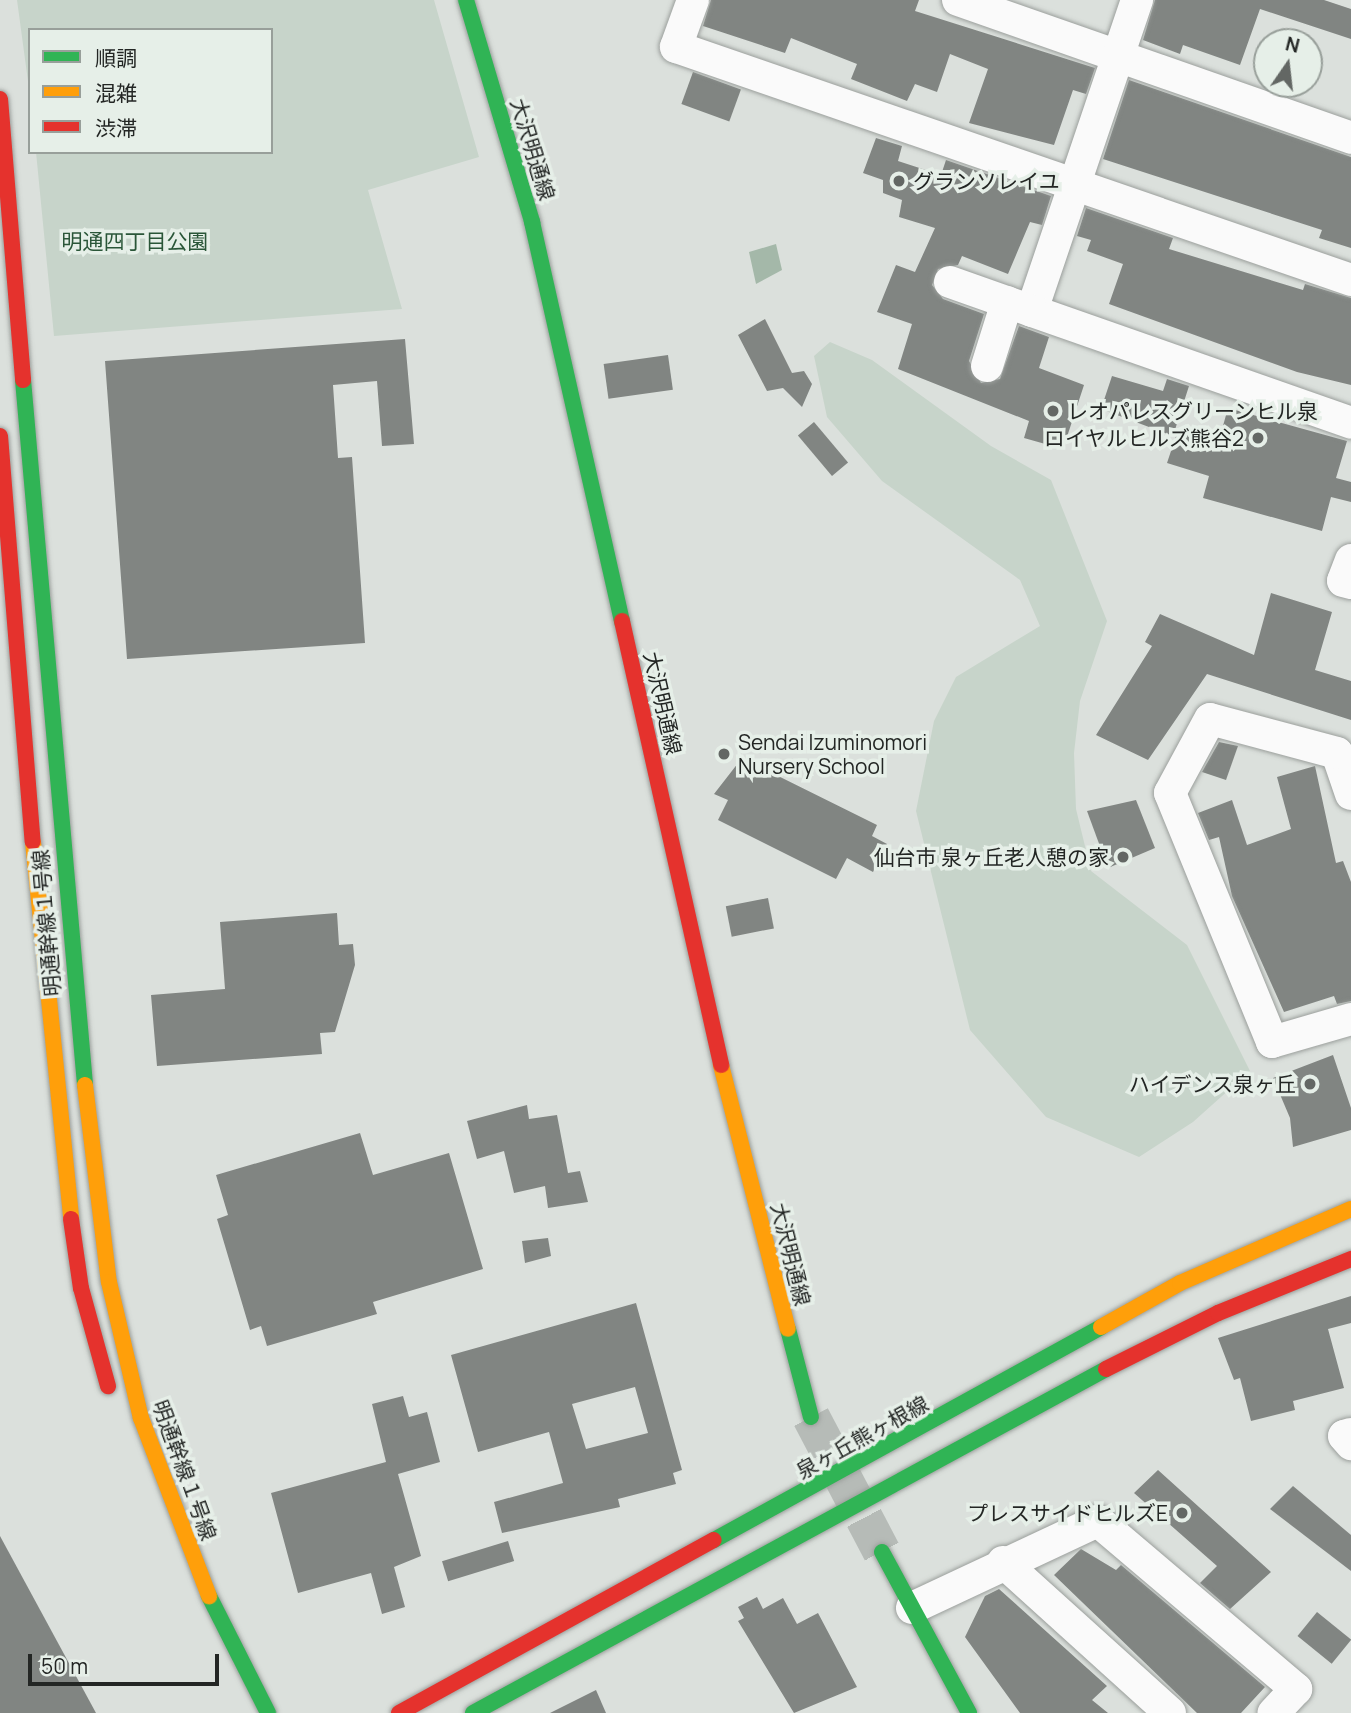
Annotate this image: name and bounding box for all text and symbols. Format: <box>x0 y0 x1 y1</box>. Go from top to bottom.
legend <box>28 28 273 154</box>
north arrow <box>1253 28 1323 98</box>
text: N <box>1283 30 1302 59</box>
text: 順調 <box>95 44 137 72</box>
text: 混雑 <box>95 79 137 107</box>
street label: 大沢明通線 <box>506 95 560 203</box>
text: 渋滞 <box>95 114 137 142</box>
place label: グランソレイユ <box>913 168 1060 194</box>
marker: グランソレイユ <box>891 173 907 189</box>
park label: 明通四丁目公園 <box>62 228 208 254</box>
place label: レオパレスグリーンヒル泉 <box>1067 398 1319 424</box>
marker: レオパレスグリーンヒル泉 <box>1045 403 1061 419</box>
place label: ロイヤルヒルズ熊谷2 <box>1043 425 1244 451</box>
marker: ロイヤルヒルズ熊谷2 <box>1250 430 1266 446</box>
street label: 大沢明通線 <box>639 649 687 757</box>
place label: Sendai Izuminomori Nursery School <box>738 729 927 779</box>
marker: Sendai Izuminomori Nursery School <box>716 746 732 762</box>
place label: 仙台市 泉ヶ丘老人憩の家 <box>874 844 1109 870</box>
street label: 明通幹線１号線 <box>27 849 65 997</box>
marker: 仙台市 泉ヶ丘老人憩の家 <box>1115 849 1131 865</box>
place label: ハイデンス泉ヶ丘 <box>1128 1071 1296 1097</box>
marker: ハイデンス泉ヶ丘 <box>1302 1076 1318 1092</box>
street label: 大沢明通線 <box>766 1200 816 1308</box>
street label: 泉ヶ丘熊ヶ根線 <box>792 1390 932 1484</box>
street label: 明通幹線１号線 <box>148 1397 222 1543</box>
place label: プレスサイドヒルズE <box>967 1500 1168 1526</box>
marker: プレスサイドヒルズE <box>1174 1505 1190 1521</box>
scale bar <box>32 1640 222 1684</box>
text: 50 m <box>41 1652 88 1680</box>

